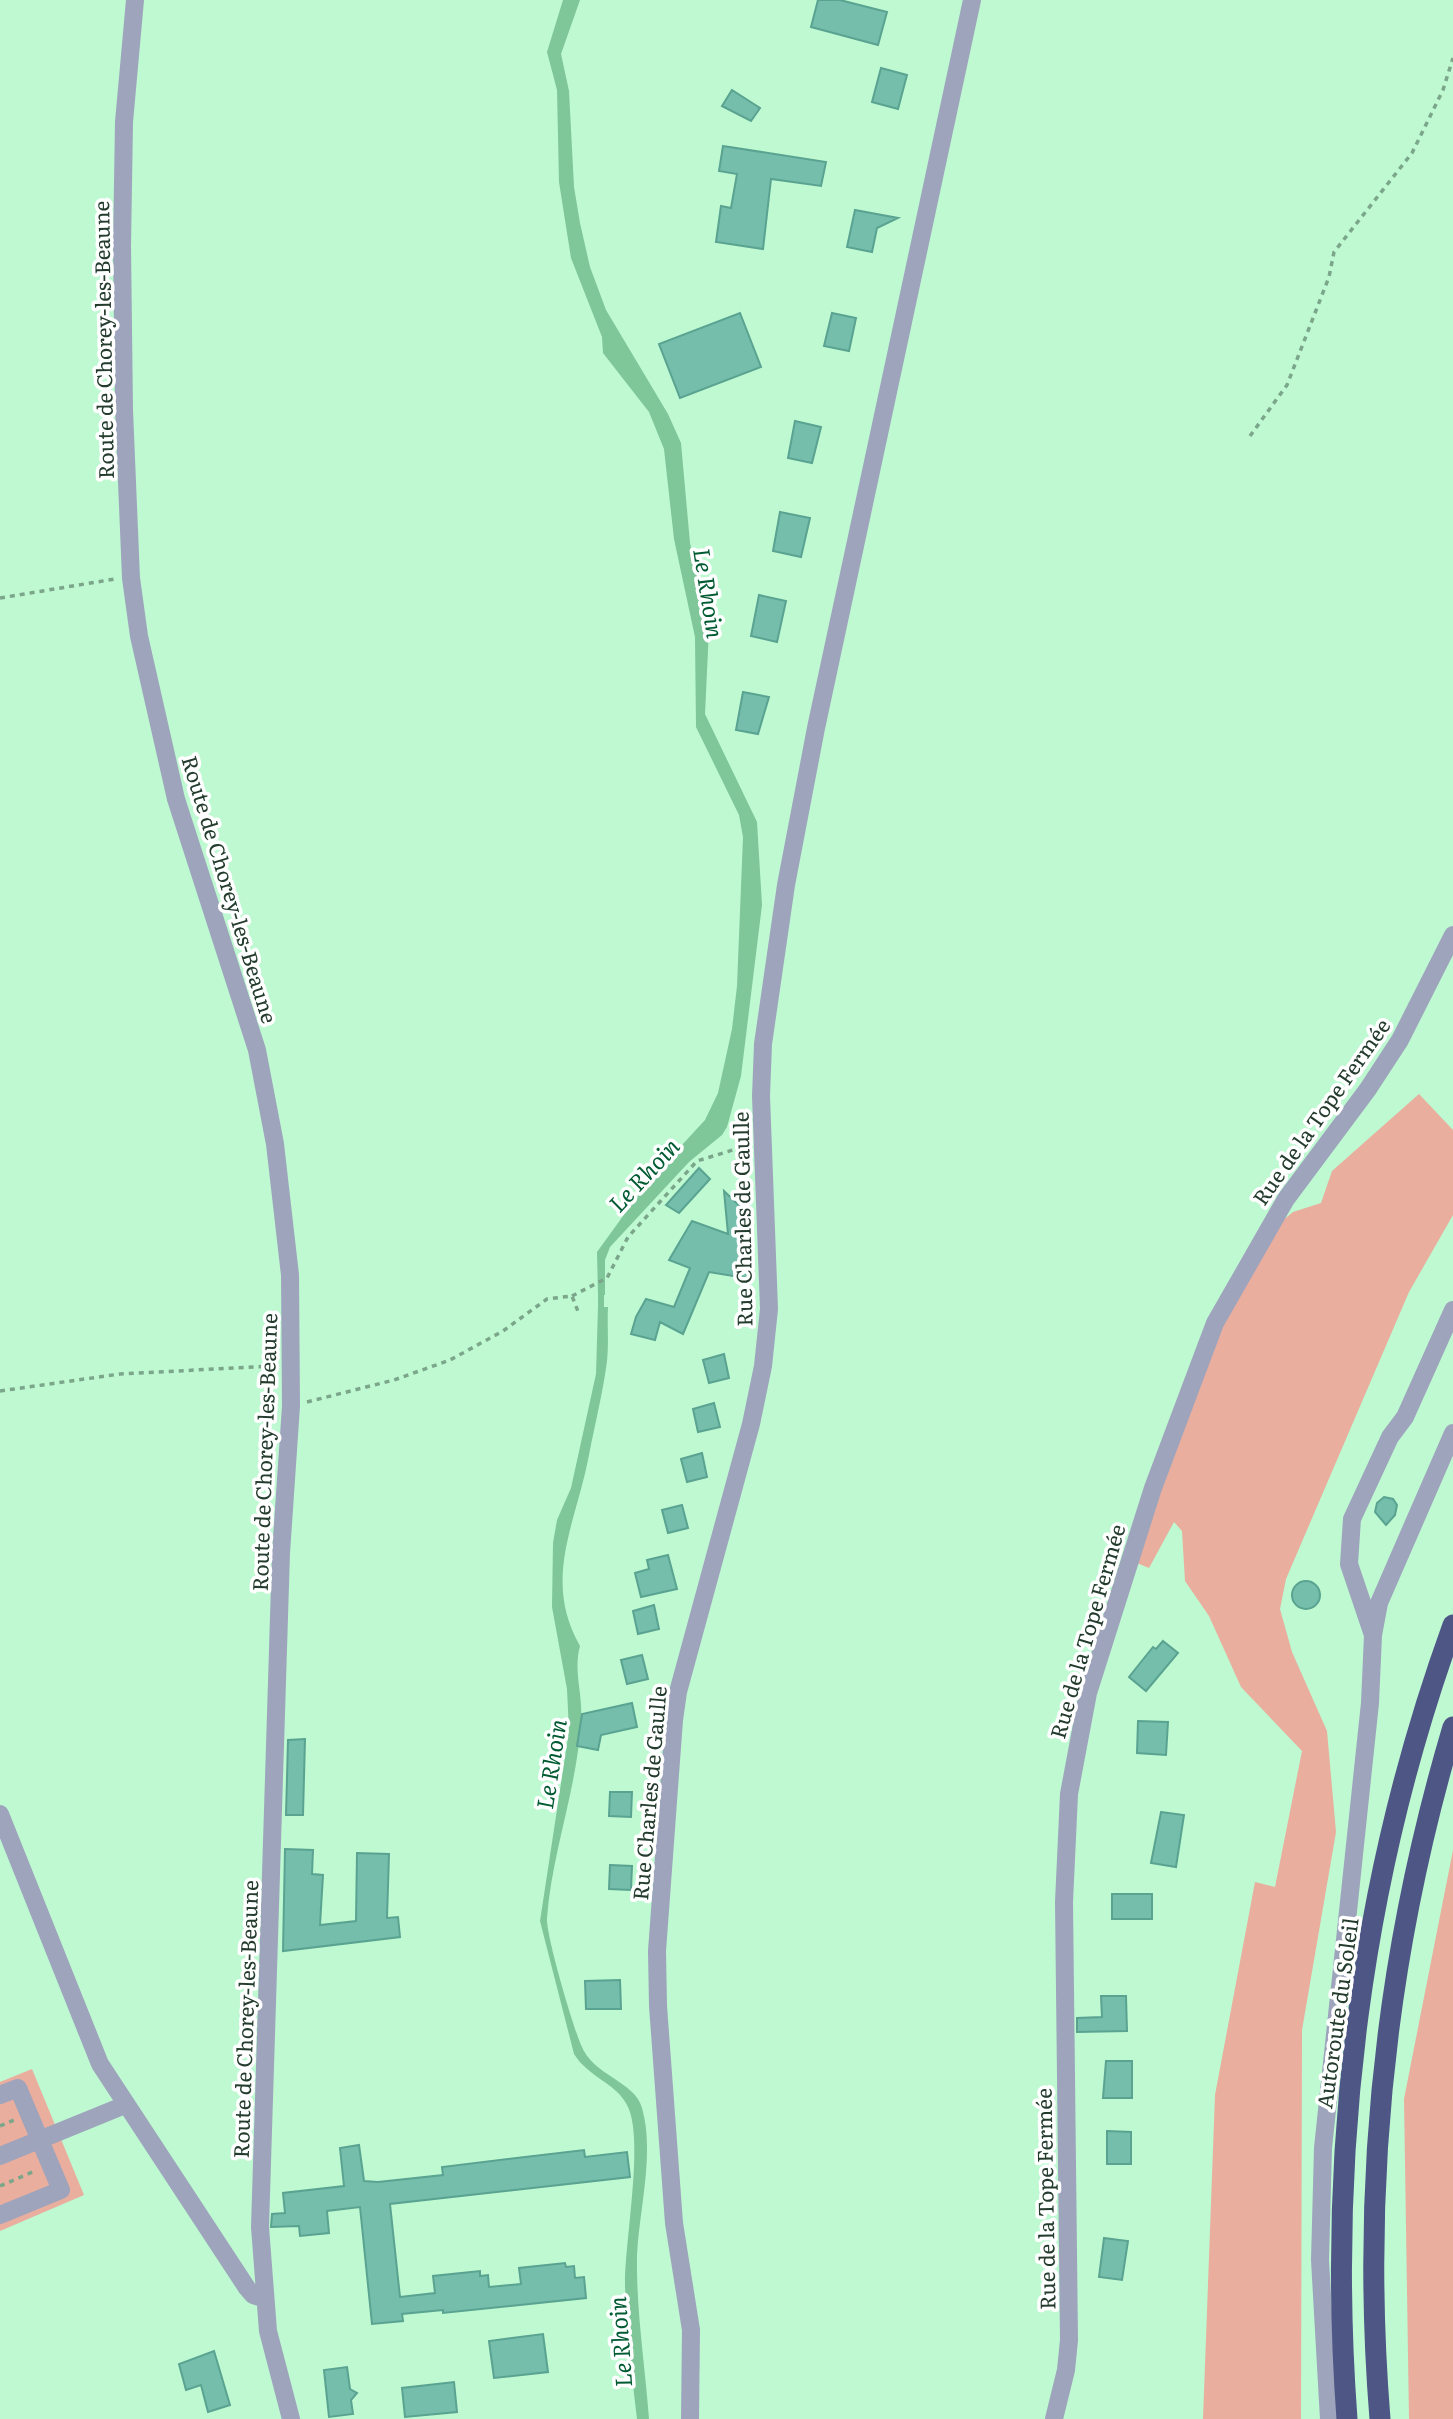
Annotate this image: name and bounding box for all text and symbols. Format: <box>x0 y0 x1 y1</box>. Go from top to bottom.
street label: Route de Chorey-les-Beaune <box>84 200 120 479</box>
water label: Le Rhoin <box>686 546 734 641</box>
street label: Route de Chorey-les-Beaune <box>175 751 287 1027</box>
street label: Rue de la Tope Fermée <box>1244 1011 1396 1211</box>
street label: Rue Charles de Gaulle <box>724 1111 758 1327</box>
water label: Le Rhoin <box>600 1129 687 1219</box>
street label: Route de Chorey-les-Beaune <box>243 1312 283 1592</box>
street label: Rue de la Tope Fermée <box>1041 1520 1132 1742</box>
street label: Rue Charles de Gaulle <box>623 1684 673 1902</box>
water label: Le Rhoin <box>526 1716 574 1811</box>
street label: Route de Chorey-les-Beaune <box>224 1879 264 2159</box>
street label: Autoroute du Soleil <box>1307 1916 1365 2110</box>
street label: Rue de la Tope Fermée <box>1027 2088 1061 2310</box>
water label: Le Rhoin <box>599 2295 639 2388</box>

